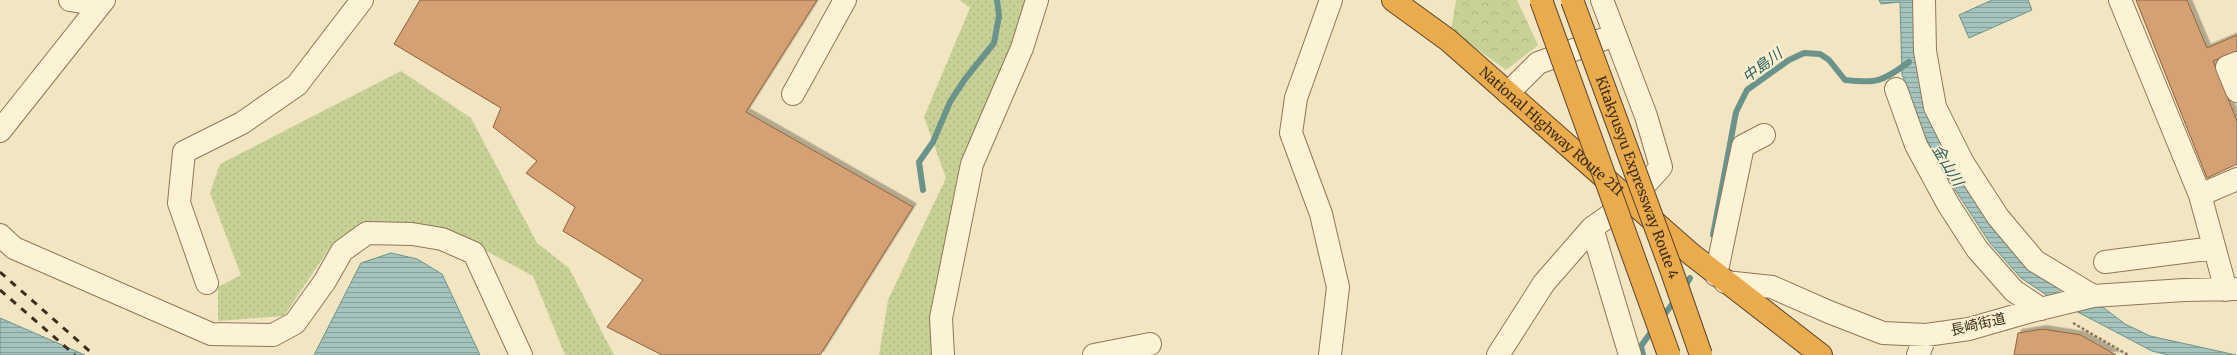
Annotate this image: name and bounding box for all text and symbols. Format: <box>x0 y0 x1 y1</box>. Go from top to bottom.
water label: 中島川 <box>1738 43 1787 86</box>
street label: National Highway Route 211 <box>1476 63 1628 200</box>
street label: Kitakyusyu Expressway Route 4 <box>1592 73 1683 282</box>
water label: 金山川 <box>1928 141 1969 191</box>
street label: 長崎街道 <box>1949 309 2007 339</box>

